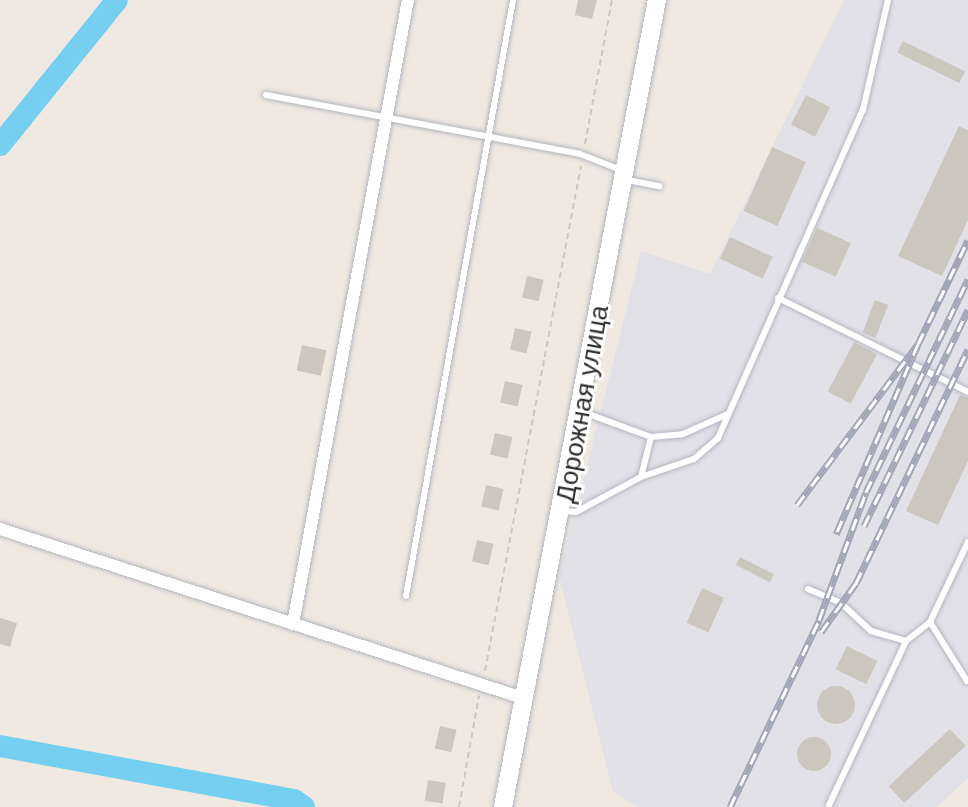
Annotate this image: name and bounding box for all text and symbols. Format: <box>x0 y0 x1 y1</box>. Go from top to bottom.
street label: Дорожная улица <box>550 303 616 505</box>

